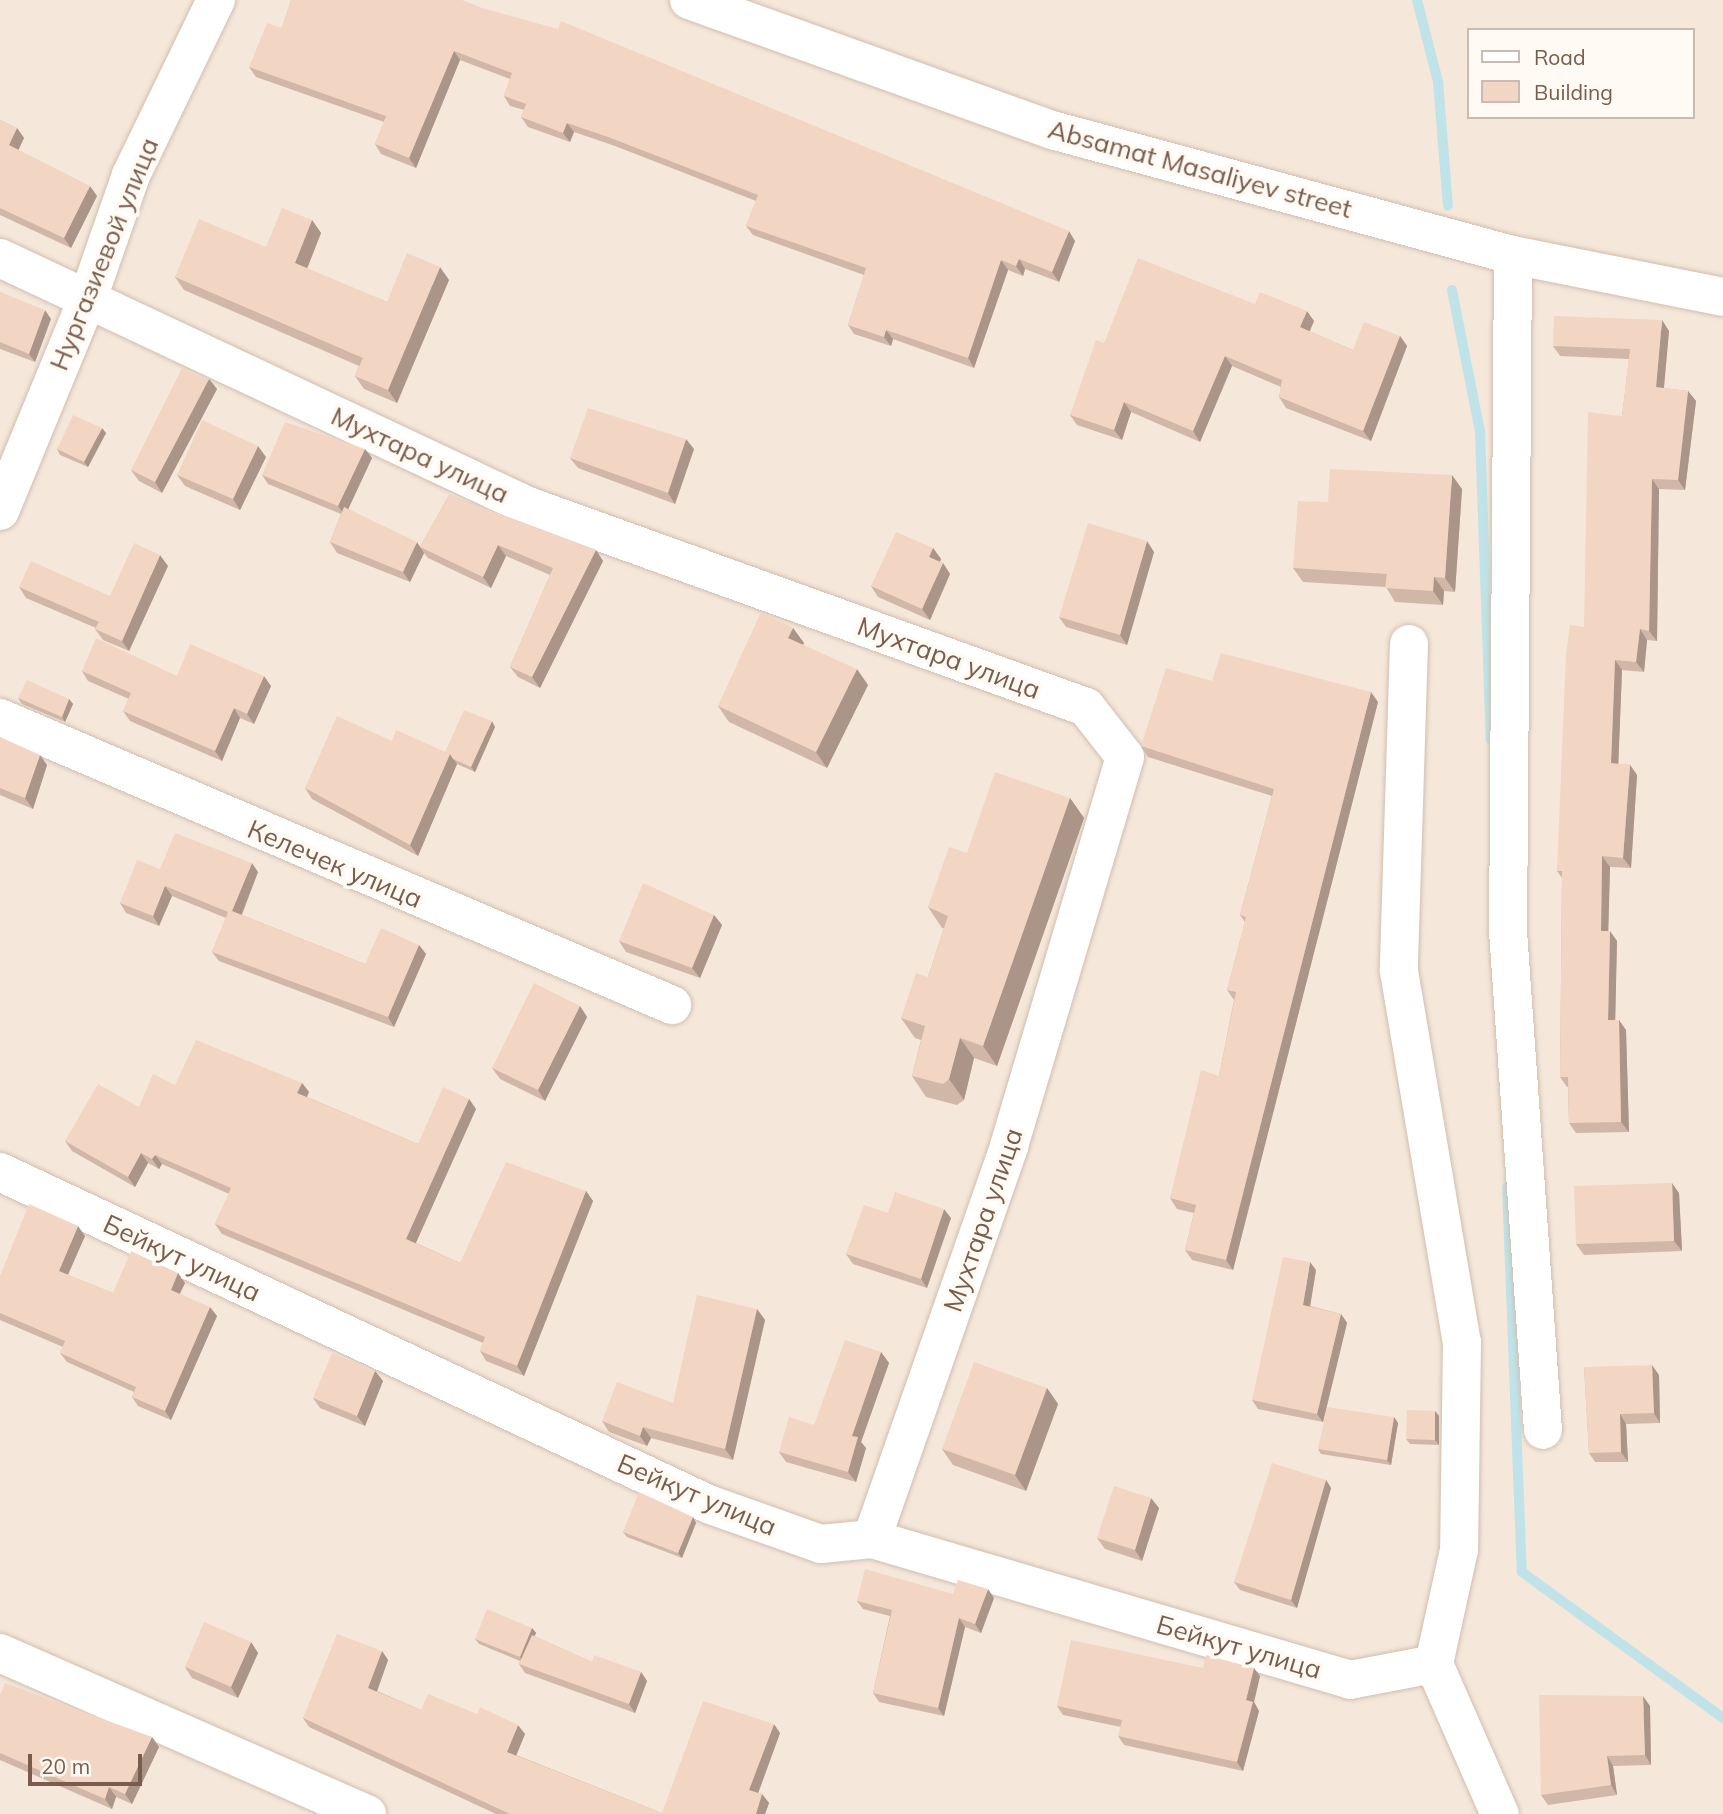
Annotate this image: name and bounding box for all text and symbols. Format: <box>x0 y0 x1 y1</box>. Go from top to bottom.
legend <box>1468 28 1695 119</box>
text: Road <box>1534 44 1585 70</box>
text: Building <box>1534 79 1613 105</box>
street label: Absamat Masaliyev street <box>1045 113 1355 225</box>
street label: Нургазиевой улица <box>43 133 165 375</box>
street label: Мухтара улица <box>326 400 514 510</box>
street label: Мухтара улица <box>853 610 1045 706</box>
street label: Келечек улица <box>243 813 427 915</box>
street label: Мухтара улица <box>937 1124 1029 1316</box>
street label: Бейкут улица <box>98 1208 266 1308</box>
street label: Бейкут улица <box>613 1447 781 1543</box>
street label: Бейкут улица <box>1153 1609 1325 1685</box>
scale bar <box>32 1741 145 1785</box>
text: 20 m <box>41 1753 90 1779</box>

